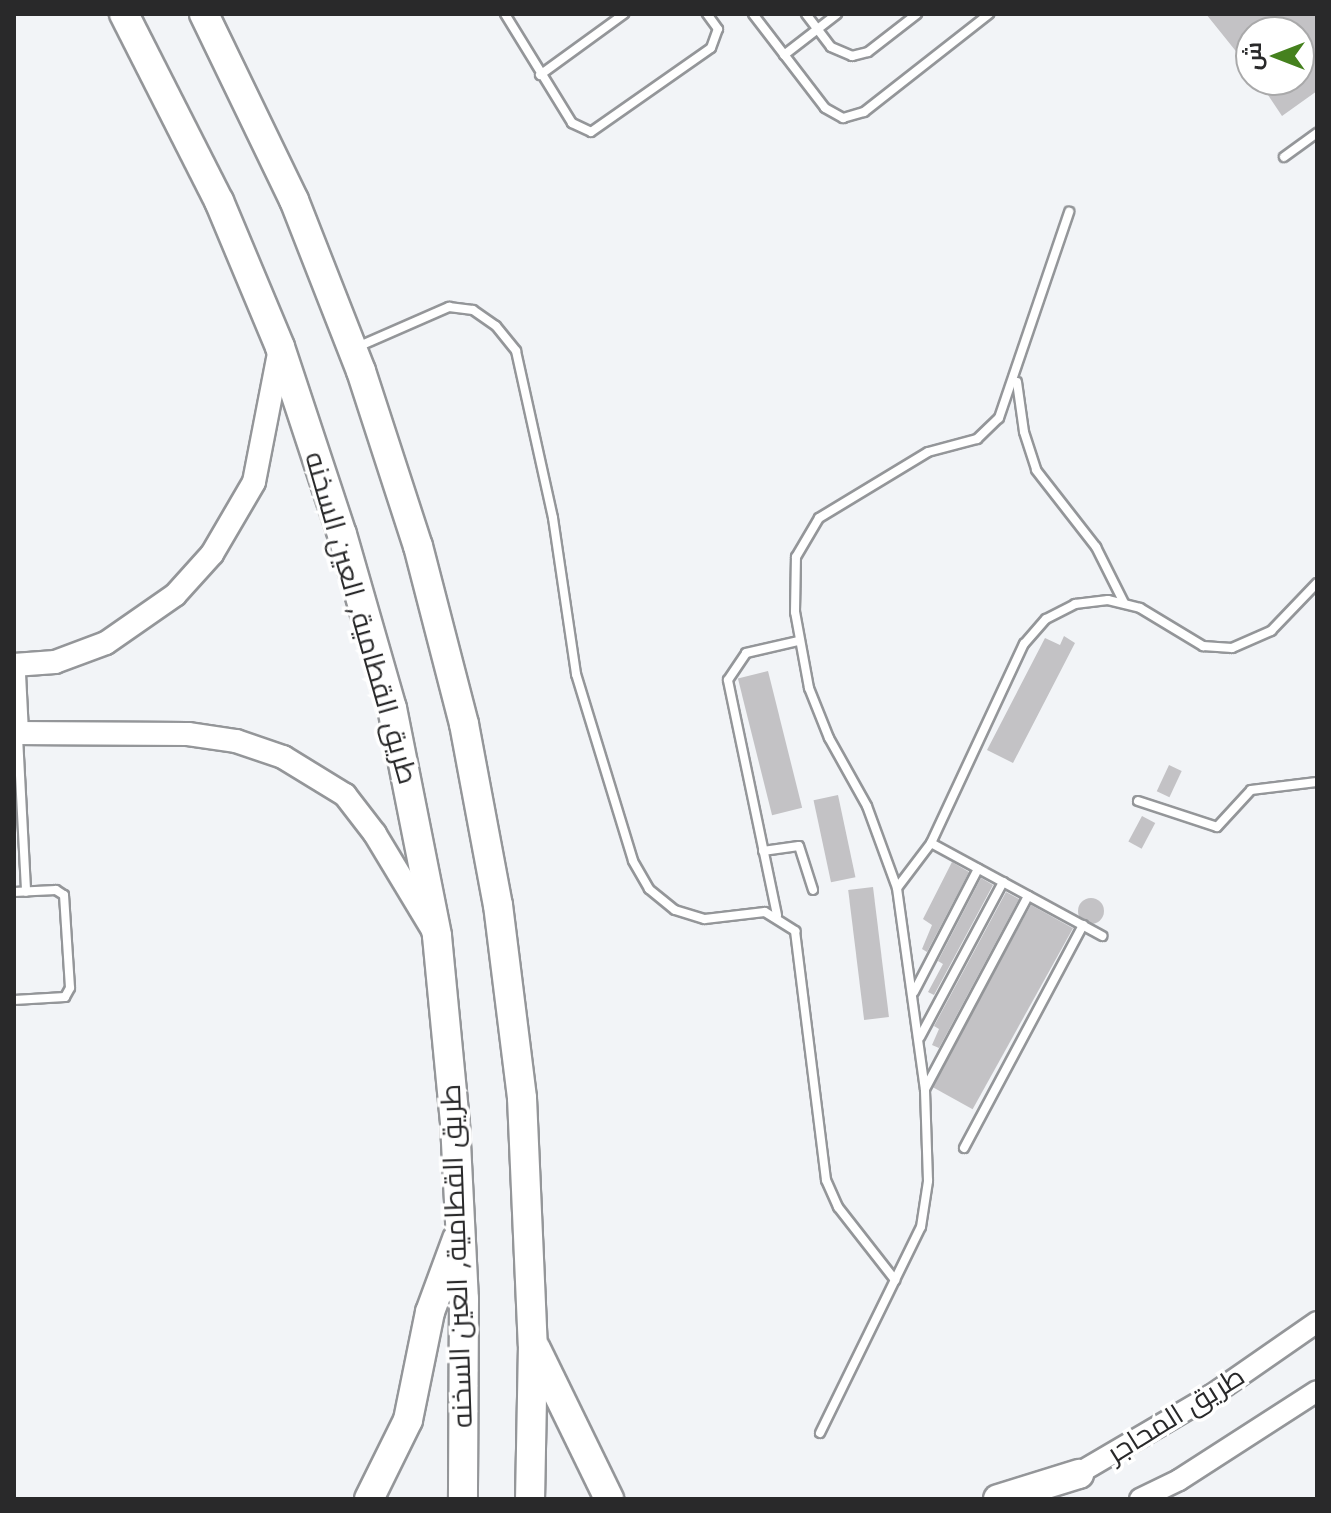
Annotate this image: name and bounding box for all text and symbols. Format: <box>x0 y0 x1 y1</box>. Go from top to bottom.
north arrow <box>1235 16 1315 96</box>
text: ش <box>1237 42 1269 70</box>
street label: طريق القطامية, العين السخنه <box>297 448 425 788</box>
street label: طريق القطامية, العين السخنه <box>434 1084 480 1428</box>
street label: طريق المحاجر <box>1101 1360 1251 1470</box>

